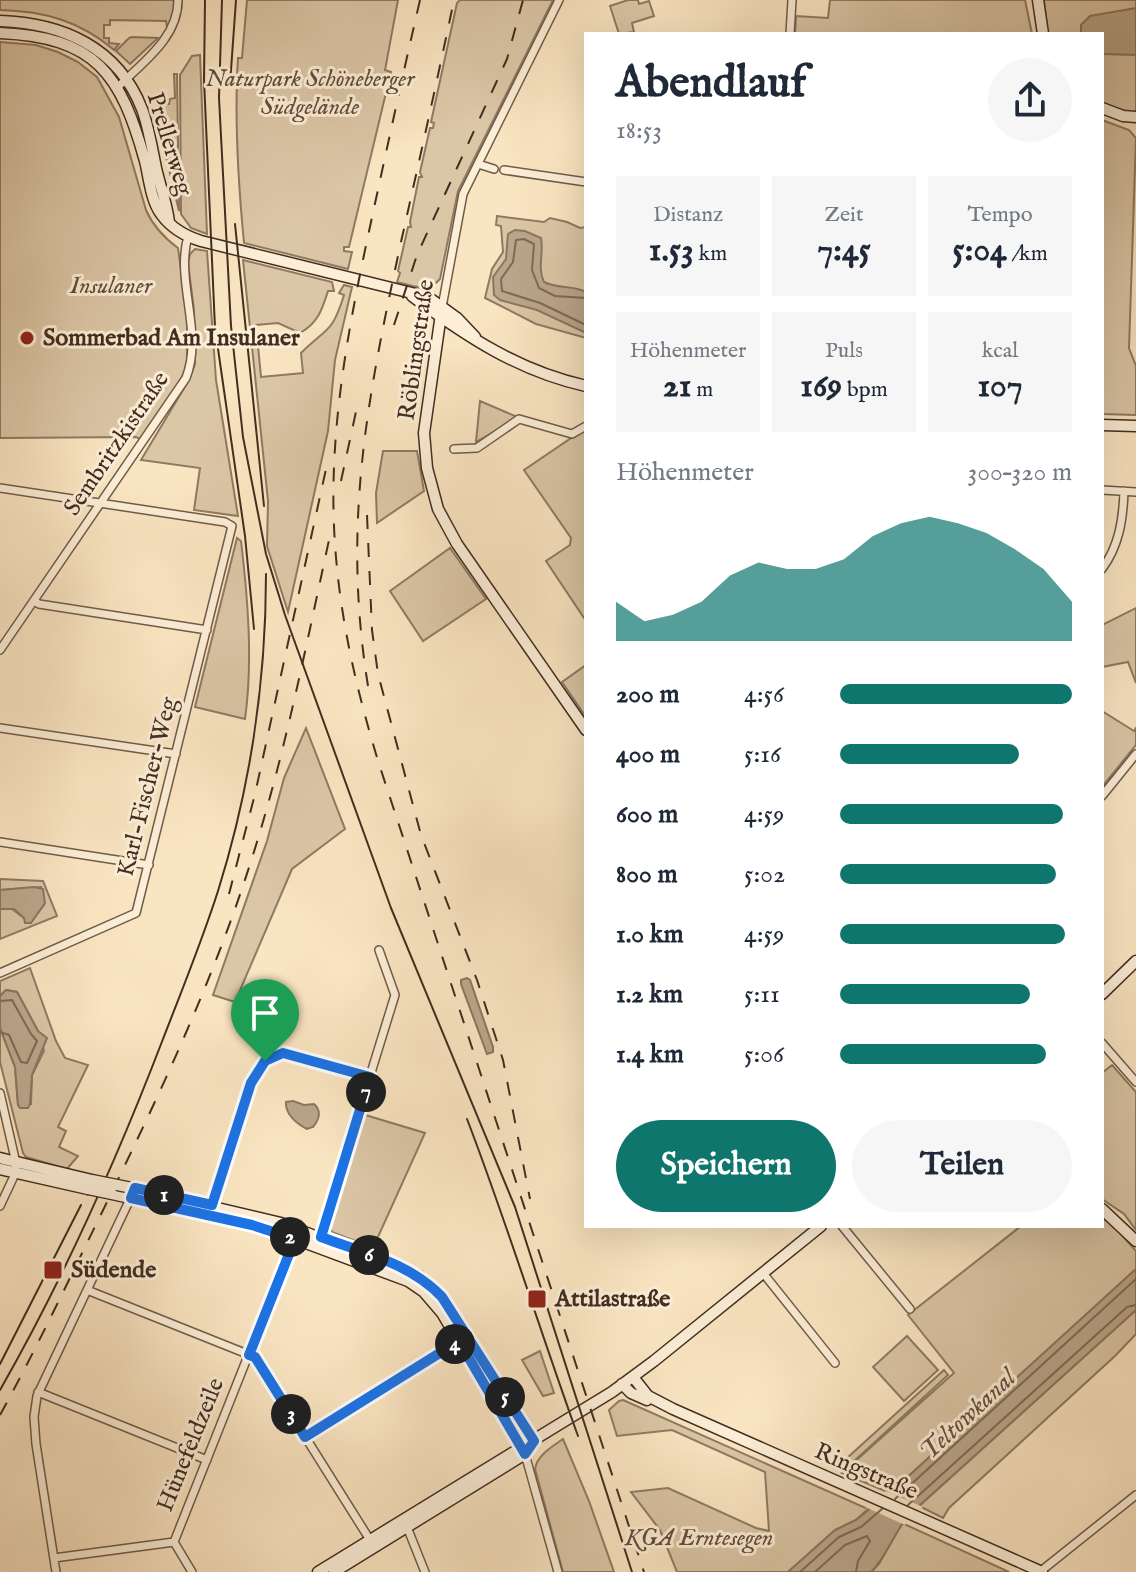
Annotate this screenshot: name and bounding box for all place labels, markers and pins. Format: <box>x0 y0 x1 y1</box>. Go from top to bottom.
place label: Sommerbad Am Insulaner <box>43 323 300 354</box>
marker: Sommerbad Am Insulaner <box>18 329 36 347</box>
pin <box>231 979 299 1061</box>
pin: 7 <box>346 1072 386 1112</box>
pin: 1 <box>144 1175 184 1215</box>
pin: 2 <box>270 1217 310 1257</box>
pin: 6 <box>349 1235 389 1275</box>
place label: Südende <box>71 1255 156 1286</box>
marker: Südende <box>42 1259 64 1281</box>
place label: Attilastraße <box>554 1284 670 1315</box>
marker: Attilastraße <box>526 1288 548 1310</box>
pin: 4 <box>435 1324 475 1364</box>
pin: 5 <box>485 1377 525 1417</box>
pin: 3 <box>271 1394 311 1434</box>

